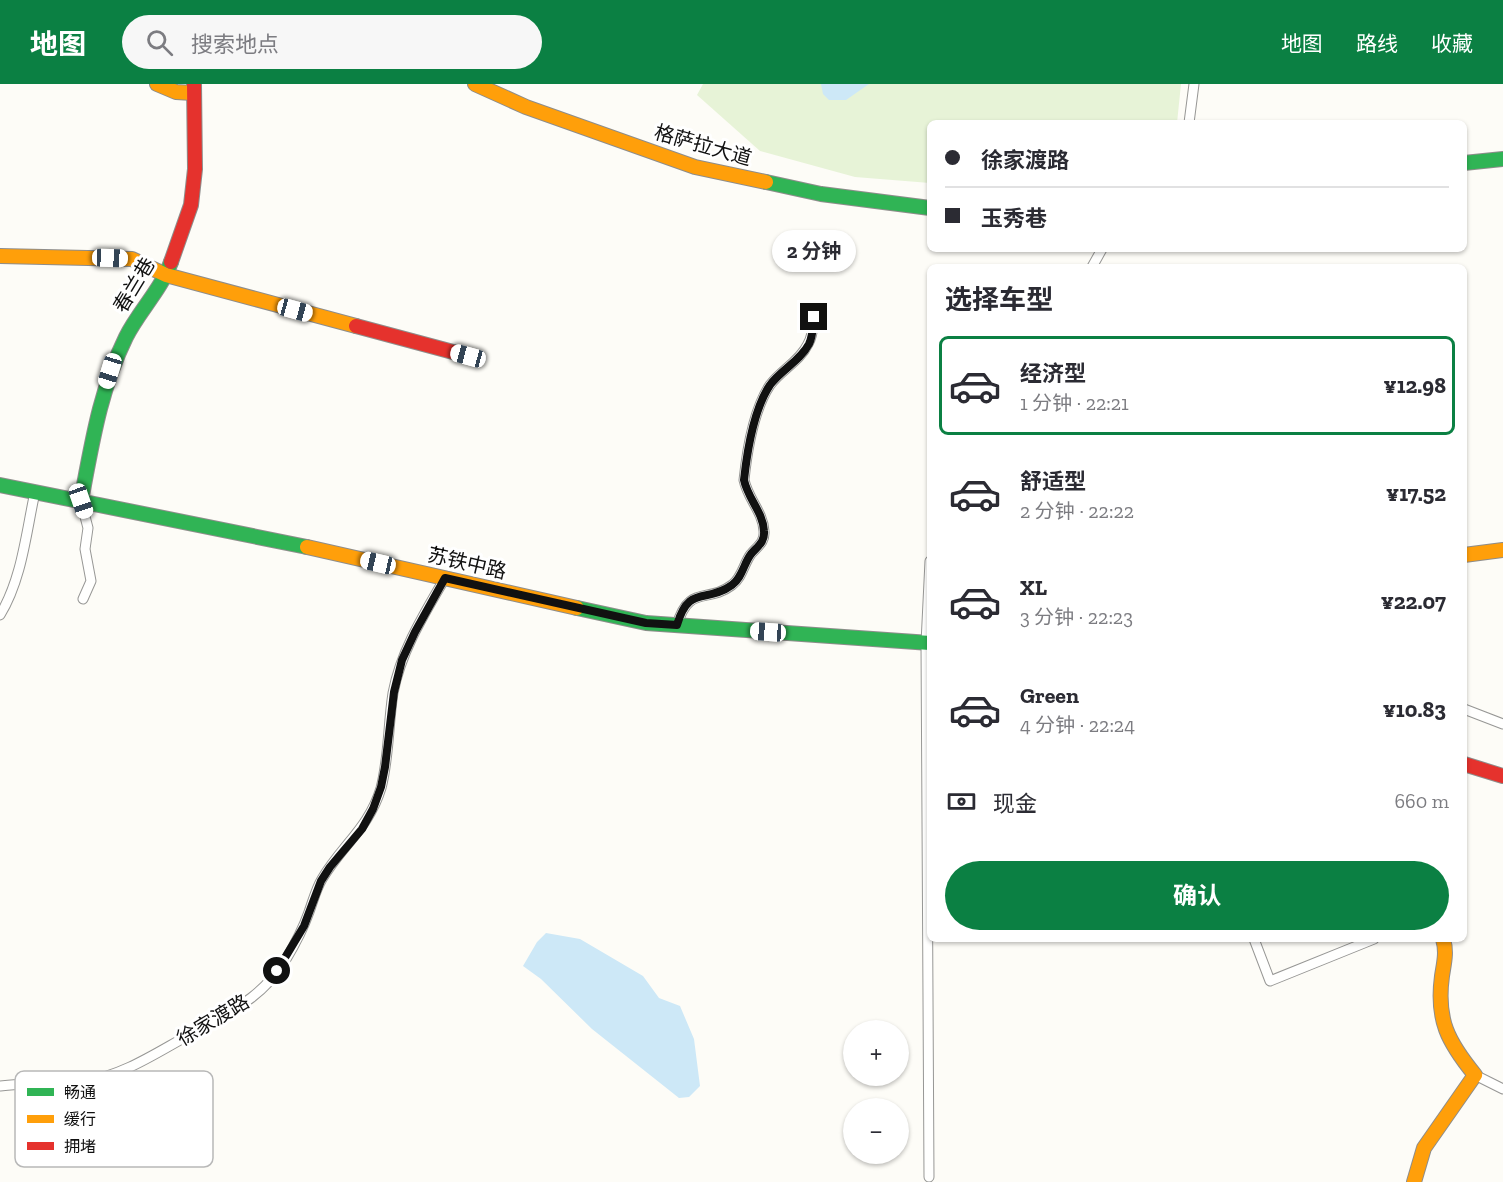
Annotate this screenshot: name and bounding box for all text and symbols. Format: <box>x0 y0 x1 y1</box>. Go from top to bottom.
search box <box>122 15 542 69</box>
icon: search <box>143 26 176 59</box>
text: 地图 <box>30 28 86 61</box>
text: 搜索地点 <box>191 31 279 58</box>
text: 地图 <box>1281 31 1323 56</box>
text: 路线 <box>1356 31 1398 56</box>
text: 收藏 <box>1431 31 1473 56</box>
street label: 格萨拉大道 <box>652 120 754 170</box>
text: 徐家渡路 <box>981 147 1069 174</box>
text: 玉秀巷 <box>981 205 1047 232</box>
callout: 2 分钟 <box>772 230 856 272</box>
text: 2 分钟 <box>787 239 841 263</box>
car <box>92 248 128 268</box>
street label: 春兰巷 <box>108 253 160 317</box>
text: 选择车型 <box>945 284 1053 316</box>
car <box>275 297 315 323</box>
route end <box>800 303 827 330</box>
car <box>448 343 488 369</box>
car <box>96 351 124 391</box>
icon: car <box>948 359 1002 413</box>
text: 经济型 <box>1020 360 1086 387</box>
text: ¥12.98 <box>1384 372 1446 399</box>
text: 1 分钟 · 22:21 <box>1020 391 1129 415</box>
icon: car <box>948 467 1002 521</box>
text: 舒适型 <box>1020 468 1086 495</box>
text: ¥17.52 <box>1386 480 1446 507</box>
car <box>67 481 95 521</box>
text: 2 分钟 · 22:22 <box>1020 499 1134 523</box>
street label: 苏铁中路 <box>425 542 509 584</box>
car <box>358 550 398 576</box>
text: XL <box>1020 574 1047 601</box>
icon: car <box>948 575 1002 629</box>
text: ¥22.07 <box>1381 588 1446 615</box>
text: 3 分钟 · 22:23 <box>1020 605 1133 629</box>
car <box>749 622 787 642</box>
text: Green <box>1020 682 1079 709</box>
icon: car <box>948 683 1002 737</box>
text: ¥10.83 <box>1383 696 1446 723</box>
text: 4 分钟 · 22:24 <box>1020 713 1135 737</box>
icon: cash <box>945 785 978 818</box>
text: 660 m <box>1394 789 1449 813</box>
text: 现金 <box>993 790 1037 817</box>
button: 确认 <box>945 861 1449 930</box>
route start <box>263 957 290 984</box>
street label: 徐家渡路 <box>173 989 253 1051</box>
map controls <box>843 1020 909 1164</box>
button: + <box>843 1020 909 1086</box>
legend <box>15 1071 213 1167</box>
text: 畅通 <box>64 1083 96 1102</box>
button: − <box>843 1098 909 1164</box>
text: 缓行 <box>64 1110 96 1129</box>
text: 拥堵 <box>64 1137 96 1156</box>

